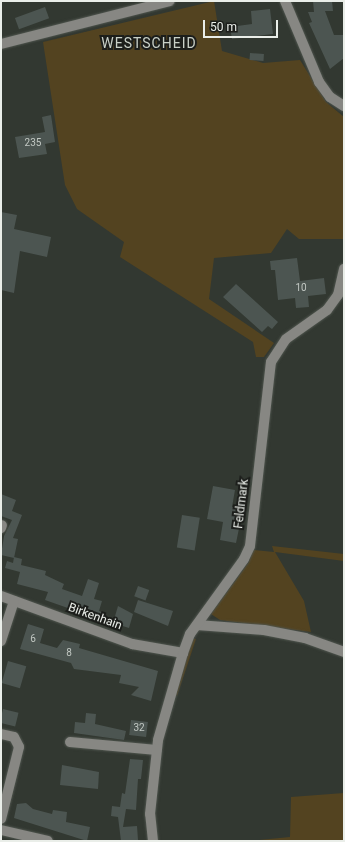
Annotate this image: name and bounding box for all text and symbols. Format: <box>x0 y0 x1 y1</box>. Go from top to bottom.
scale bar <box>205 12 280 38</box>
text: 50 m <box>210 20 237 34</box>
district label: WESTSCHEID <box>101 35 197 51</box>
house number: 235 <box>25 137 41 149</box>
house number: 10 <box>295 282 307 294</box>
street label: Feldmark <box>232 478 252 530</box>
street label: Birkenhain <box>66 601 124 633</box>
house number: 6 <box>30 633 36 645</box>
house number: 8 <box>66 647 72 659</box>
house number: 32 <box>133 722 145 734</box>

